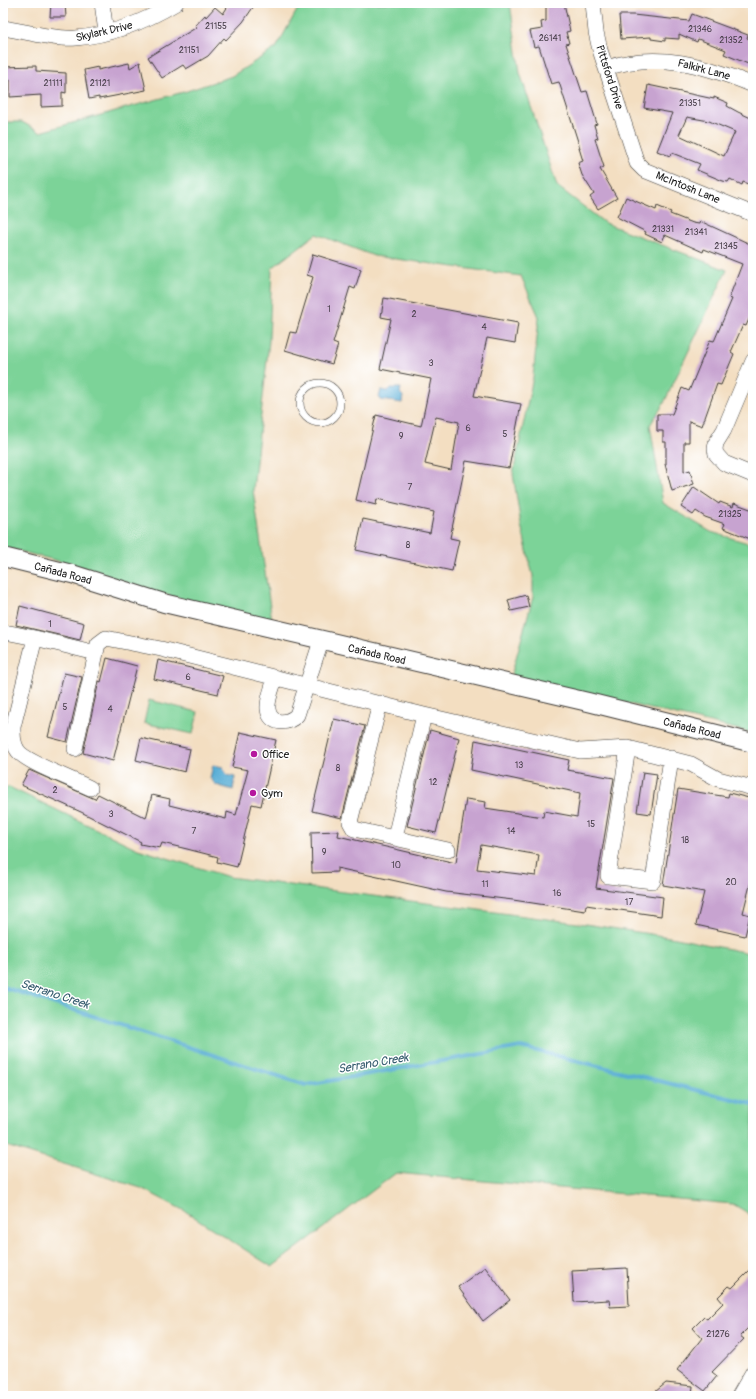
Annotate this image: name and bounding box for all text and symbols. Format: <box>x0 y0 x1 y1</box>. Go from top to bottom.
street label: Skylark Drive <box>74 19 134 44</box>
house number: 21155 <box>205 21 227 32</box>
house number: 21346 <box>688 24 712 35</box>
house number: 26141 <box>539 33 561 44</box>
house number: 21352 <box>719 35 743 46</box>
street label: Pittsford Drive <box>593 44 626 111</box>
house number: 21151 <box>179 45 199 56</box>
street label: Falkirk Lane <box>676 56 732 83</box>
house number: 21111 <box>43 78 63 89</box>
house number: 21121 <box>90 78 110 89</box>
house number: 21351 <box>679 98 701 109</box>
street label: McIntosh Lane <box>654 169 722 206</box>
house number: 21331 <box>652 224 674 235</box>
house number: 21341 <box>685 227 707 238</box>
house number: 21345 <box>714 241 738 252</box>
house number: 1 <box>327 304 331 315</box>
house number: 2 <box>411 309 417 320</box>
house number: 4 <box>481 322 487 333</box>
house number: 3 <box>428 358 434 369</box>
house number: 6 <box>465 423 471 434</box>
house number: 5 <box>503 429 508 440</box>
house number: 9 <box>399 431 404 442</box>
house number: 7 <box>408 482 413 493</box>
house number: 21325 <box>718 509 742 520</box>
house number: 8 <box>406 540 411 551</box>
street label: Cañada Road <box>33 560 93 587</box>
house number: 1 <box>48 619 52 630</box>
street label: Cañada Road <box>347 642 407 667</box>
house number: 6 <box>185 672 191 683</box>
house number: 5 <box>63 702 68 713</box>
house number: 4 <box>107 704 113 715</box>
street label: Cañada Road <box>662 715 722 742</box>
place label: Office <box>262 748 290 761</box>
marker: Office <box>249 749 259 759</box>
house number: 13 <box>515 760 523 771</box>
house number: 8 <box>336 763 341 774</box>
house number: 12 <box>429 777 437 788</box>
house number: 2 <box>52 785 58 796</box>
place label: Gym <box>261 787 283 800</box>
marker: Gym <box>248 788 258 798</box>
house number: 3 <box>108 809 114 820</box>
house number: 15 <box>587 819 595 830</box>
house number: 7 <box>192 826 197 837</box>
house number: 14 <box>507 826 516 837</box>
house number: 18 <box>681 835 689 846</box>
house number: 9 <box>322 847 327 858</box>
house number: 10 <box>391 860 401 871</box>
house number: 20 <box>725 877 737 888</box>
house number: 11 <box>481 879 489 890</box>
house number: 16 <box>553 888 561 899</box>
house number: 17 <box>625 897 633 908</box>
water label: Serrano Creek <box>19 976 92 1013</box>
water label: Serrano Creek <box>337 1050 410 1077</box>
house number: 21276 <box>706 1329 730 1340</box>

